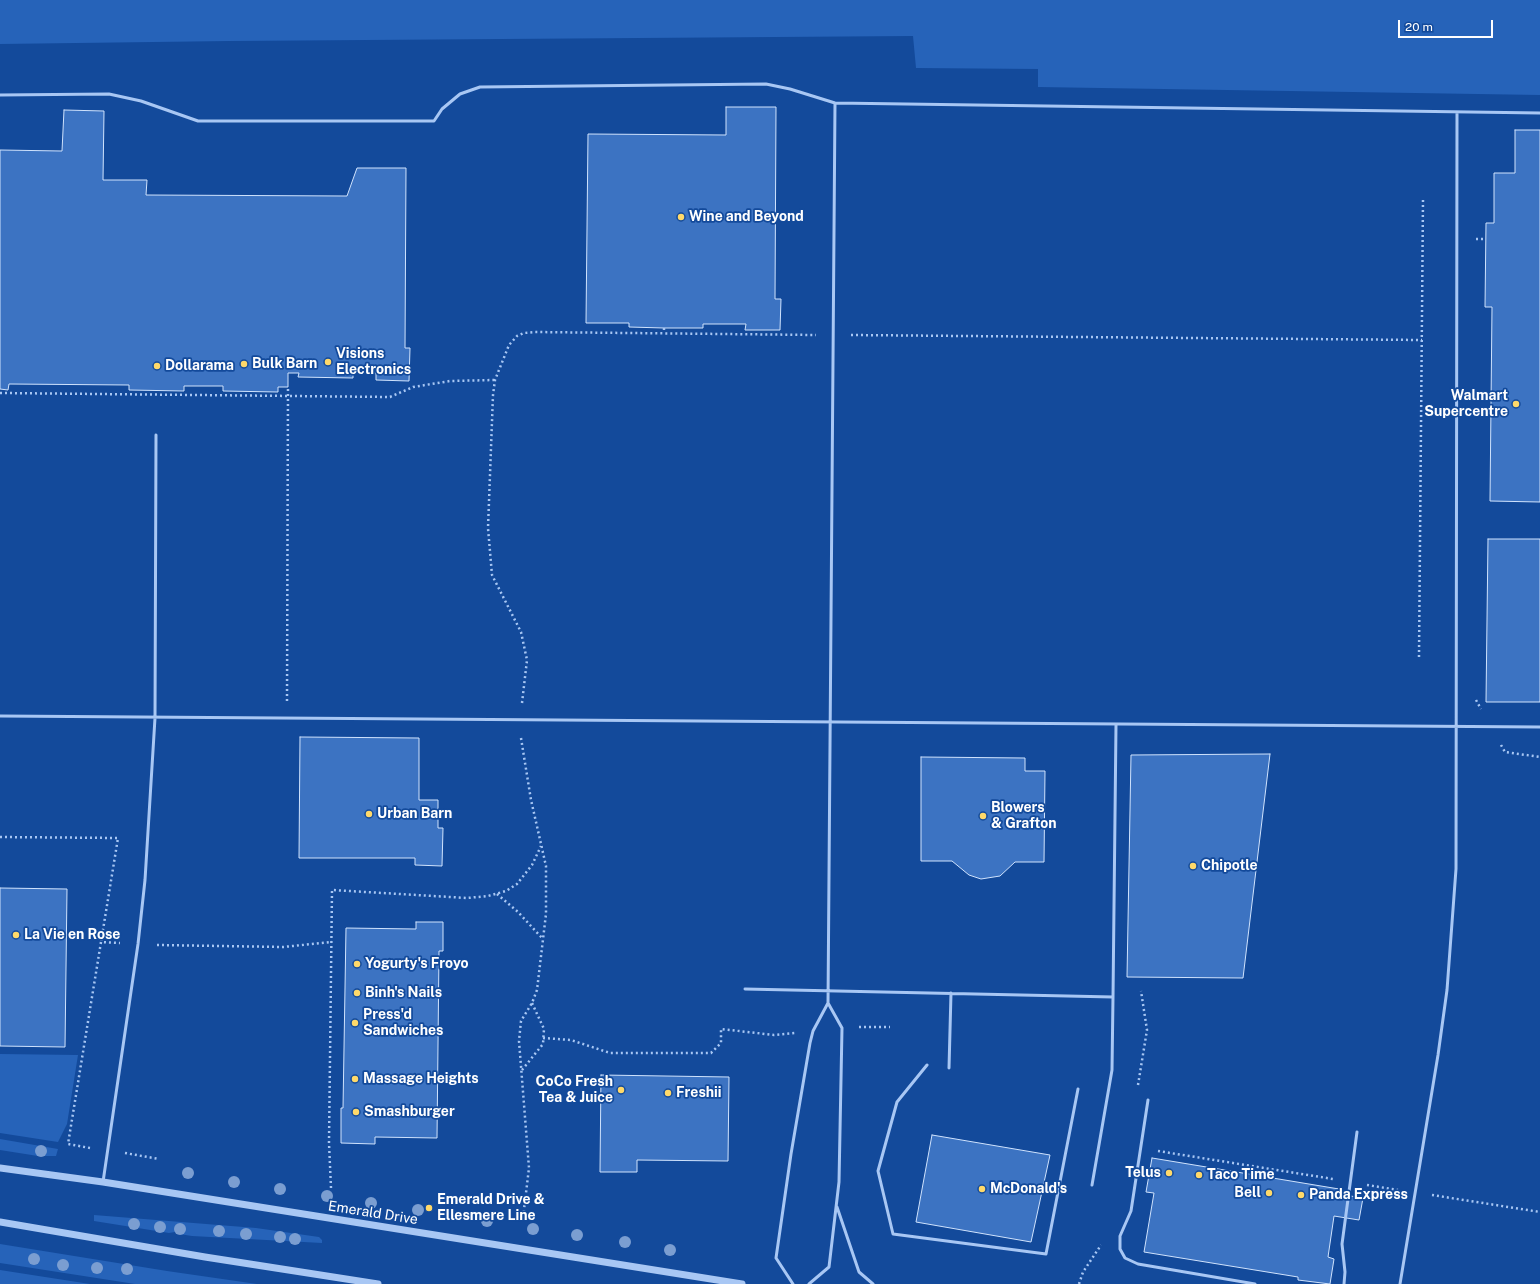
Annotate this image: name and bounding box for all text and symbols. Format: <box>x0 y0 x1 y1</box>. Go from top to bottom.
scale bar <box>1400 12 1495 38</box>
text: 20 m <box>1405 20 1433 34</box>
place label: Wine and Beyond <box>689 209 804 225</box>
marker: Wine and Beyond <box>676 212 686 222</box>
place label: Visions Electronics <box>336 346 411 378</box>
place label: Bulk Barn <box>252 356 317 372</box>
marker: Visions Electronics <box>323 357 333 367</box>
place label: Dollarama <box>165 358 234 374</box>
marker: Bulk Barn <box>239 359 249 369</box>
marker: Dollarama <box>152 361 162 371</box>
place label: Walmart Supercentre <box>1424 388 1508 420</box>
marker: Walmart Supercentre <box>1511 399 1521 409</box>
place label: Blowers & Grafton <box>991 800 1057 832</box>
place label: Urban Barn <box>377 806 452 822</box>
marker: Urban Barn <box>364 809 374 819</box>
marker: Blowers & Grafton <box>978 811 988 821</box>
place label: Chipotle <box>1201 858 1258 874</box>
marker: Chipotle <box>1188 861 1198 871</box>
place label: La Vie en Rose <box>24 927 120 943</box>
marker: La Vie en Rose <box>11 930 21 940</box>
place label: Yogurty's Froyo <box>365 956 469 972</box>
marker: Yogurty's Froyo <box>352 959 362 969</box>
place label: Binh's Nails <box>365 985 442 1001</box>
marker: Binh's Nails <box>352 988 362 998</box>
place label: Press'd Sandwiches <box>363 1007 443 1040</box>
marker: Press'd Sandwiches <box>350 1018 360 1028</box>
place label: Massage Heights <box>363 1071 479 1087</box>
marker: Massage Heights <box>350 1074 360 1084</box>
place label: CoCo Fresh Tea & Juice <box>536 1074 613 1106</box>
marker: CoCo Fresh Tea & Juice <box>616 1085 626 1095</box>
place label: Freshii <box>676 1085 722 1101</box>
marker: Freshii <box>663 1088 673 1098</box>
place label: Smashburger <box>364 1104 455 1120</box>
marker: Smashburger <box>351 1107 361 1117</box>
place label: Telus <box>1125 1165 1161 1181</box>
place label: Taco Time <box>1207 1167 1275 1183</box>
marker: Telus <box>1164 1168 1174 1178</box>
marker: Taco Time <box>1194 1170 1204 1180</box>
place label: McDonald's <box>990 1181 1067 1197</box>
marker: McDonald's <box>977 1184 987 1194</box>
place label: Bell <box>1234 1185 1261 1201</box>
place label: Panda Express <box>1309 1187 1408 1203</box>
marker: Bell <box>1264 1188 1274 1198</box>
marker: Panda Express <box>1296 1190 1306 1200</box>
place label: Emerald Drive & Ellesmere Line <box>437 1192 545 1224</box>
street label: Emerald Drive <box>327 1198 419 1228</box>
marker: Emerald Drive & Ellesmere Line <box>424 1203 434 1213</box>

